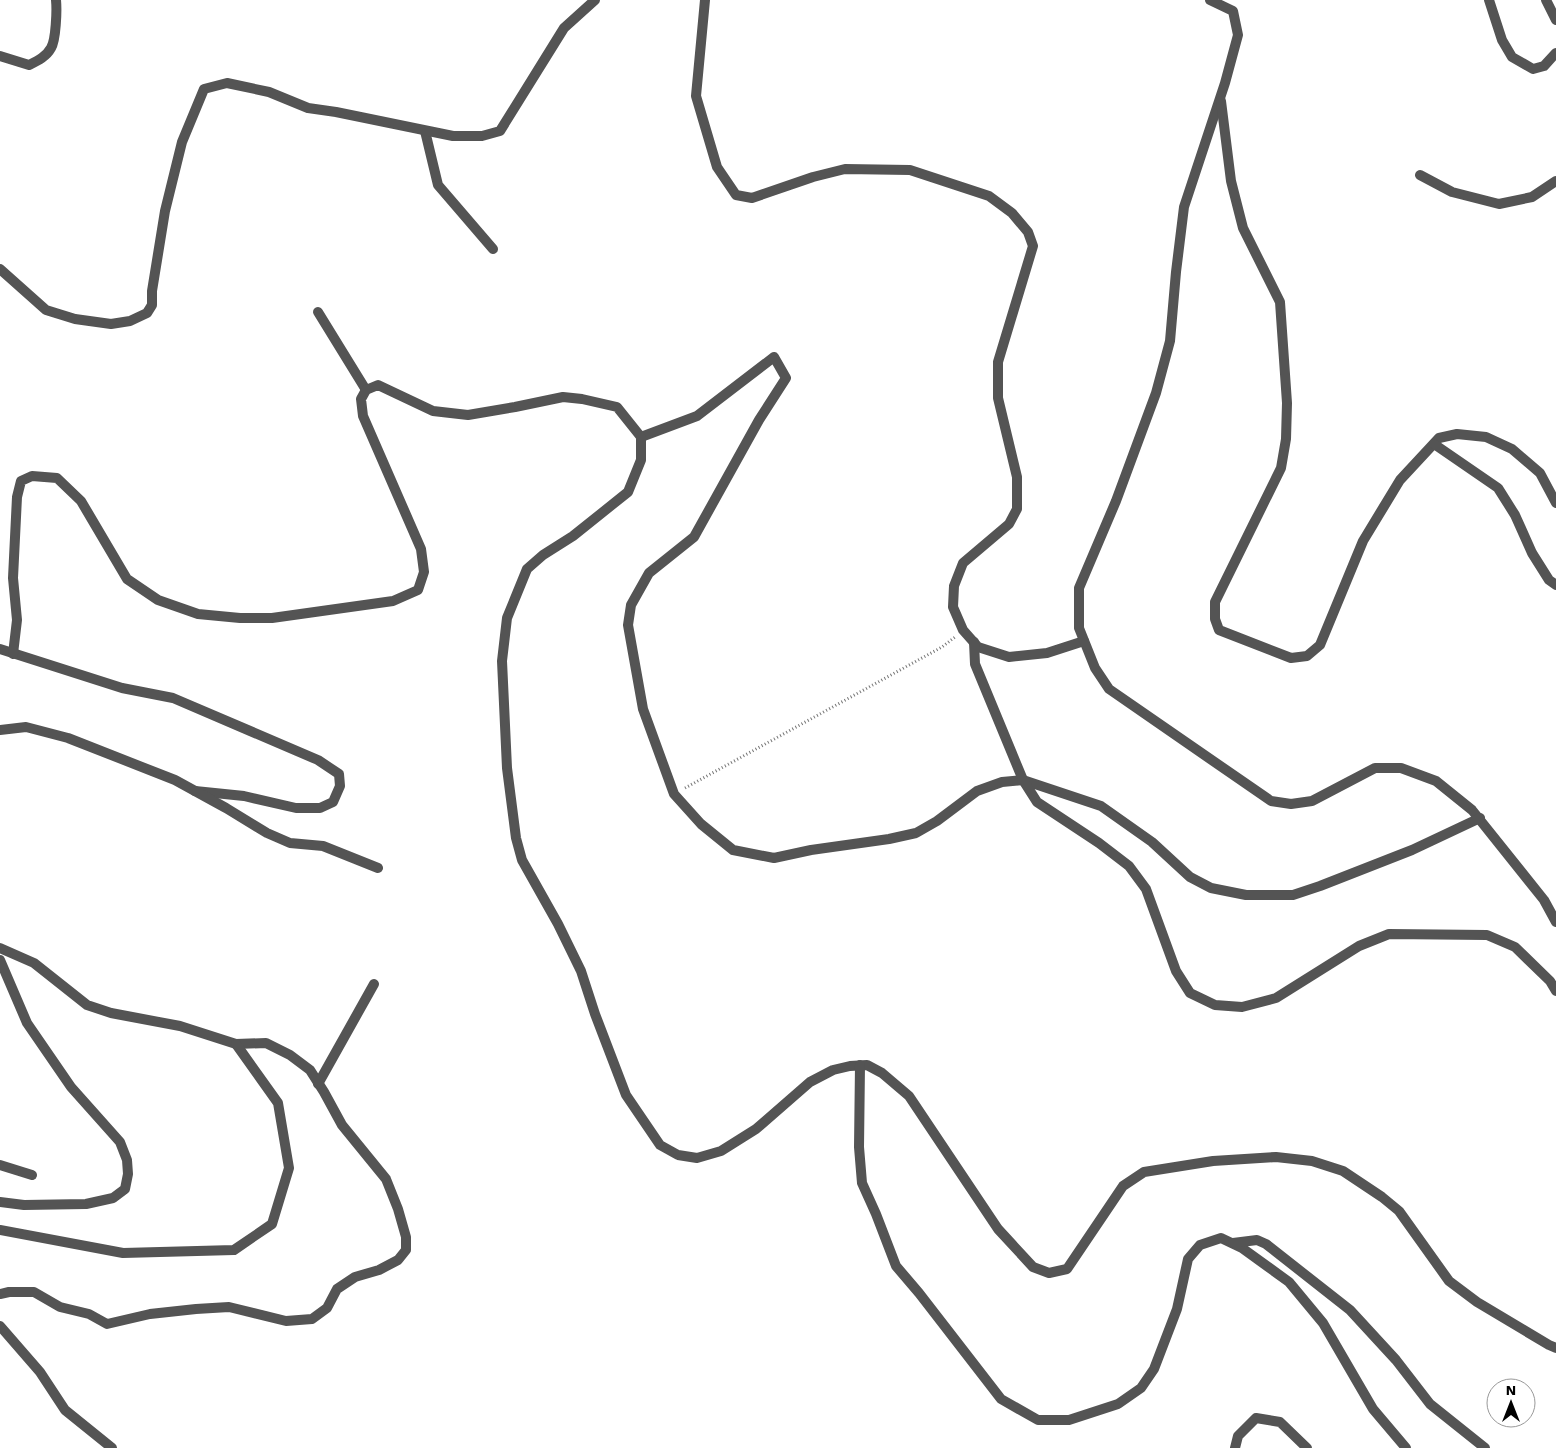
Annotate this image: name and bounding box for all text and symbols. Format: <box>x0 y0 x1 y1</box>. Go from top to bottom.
north arrow <box>1486 1378 1536 1428</box>
text: N <box>1506 1382 1516 1398</box>

